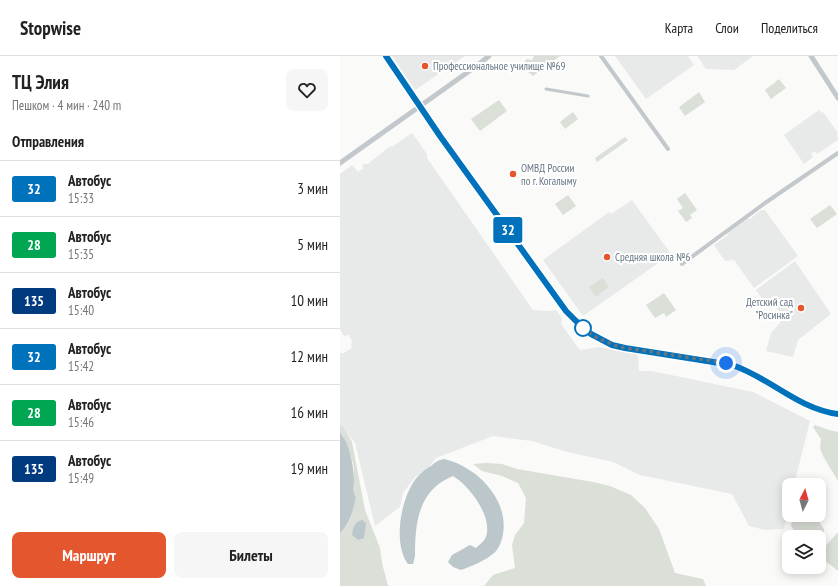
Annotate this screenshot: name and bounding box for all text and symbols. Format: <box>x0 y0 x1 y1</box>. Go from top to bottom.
text: Stopwise <box>20 16 81 40</box>
text: Карта <box>665 19 693 37</box>
text: Слои <box>715 19 739 37</box>
text: Поделиться <box>761 19 818 37</box>
place label: Профессиональное училище №69 <box>433 59 565 73</box>
marker: Профессиональное училище №69 <box>420 61 430 71</box>
button: heart <box>286 69 328 111</box>
text: ТЦ Элия <box>12 70 69 94</box>
text: Пешком · 4 мин · 240 m <box>12 97 121 114</box>
text: Отправления <box>12 132 84 151</box>
place label: ОМВД России по г. Когалыму <box>521 161 577 188</box>
marker: ОМВД России по г. Когалыму <box>508 169 518 179</box>
text: Автобус <box>68 171 111 190</box>
text: 3 мин <box>297 179 328 198</box>
text: 32 <box>27 180 41 198</box>
text: 15:33 <box>68 190 94 207</box>
line badge: 32 <box>490 217 526 243</box>
text: 32 <box>501 221 515 239</box>
text: Автобус <box>68 227 111 246</box>
text: 5 мин <box>297 235 328 254</box>
text: 28 <box>27 236 41 254</box>
text: 15:35 <box>68 246 94 263</box>
place label: Средняя школа №6 <box>615 250 690 264</box>
marker: Средняя школа №6 <box>602 252 612 262</box>
text: Автобус <box>68 283 111 302</box>
text: 10 мин <box>290 291 328 310</box>
text: 135 <box>24 292 44 310</box>
place label: Детский сад "Росинка" <box>746 295 793 322</box>
text: 15:40 <box>68 302 94 319</box>
marker: Детский сад "Росинка" <box>796 303 806 313</box>
unlabelled marker <box>574 319 592 337</box>
text: Автобус <box>68 339 111 358</box>
text: 12 мин <box>290 347 328 366</box>
text: 32 <box>27 348 41 366</box>
your location <box>716 353 736 373</box>
text: 15:42 <box>68 358 94 375</box>
text: Автобус <box>68 395 111 414</box>
text: 16 мин <box>290 403 328 422</box>
text: 28 <box>27 404 41 422</box>
text: 15:46 <box>68 414 94 431</box>
text: Автобус <box>68 451 111 470</box>
text: 19 мин <box>290 459 328 478</box>
text: 135 <box>24 460 44 478</box>
text: 15:49 <box>68 470 94 487</box>
north arrow <box>782 478 826 522</box>
map controls <box>782 478 826 574</box>
button: layers <box>782 530 826 574</box>
button: Маршрут <box>12 532 166 578</box>
button: Билеты <box>174 532 328 578</box>

